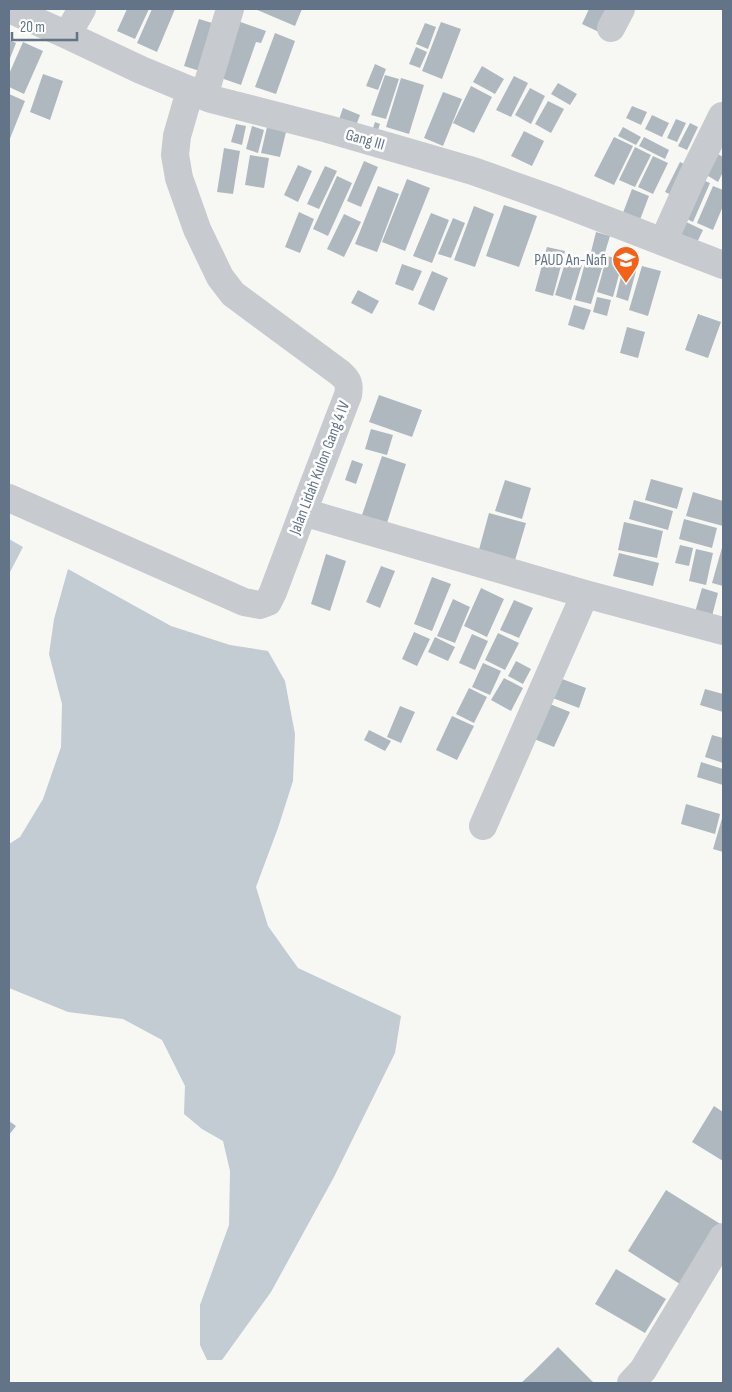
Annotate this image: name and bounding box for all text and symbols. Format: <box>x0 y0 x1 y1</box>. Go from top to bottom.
scale bar <box>12 10 78 42</box>
text: 20 m <box>20 18 45 37</box>
street label: Gang III <box>343 125 387 155</box>
school or university icon: PAUD An-Nafi <box>611 245 641 284</box>
place label: PAUD An-Nafi <box>534 251 607 270</box>
street label: Jalan Lidah Kulon Gang 4 IV <box>285 398 354 538</box>

